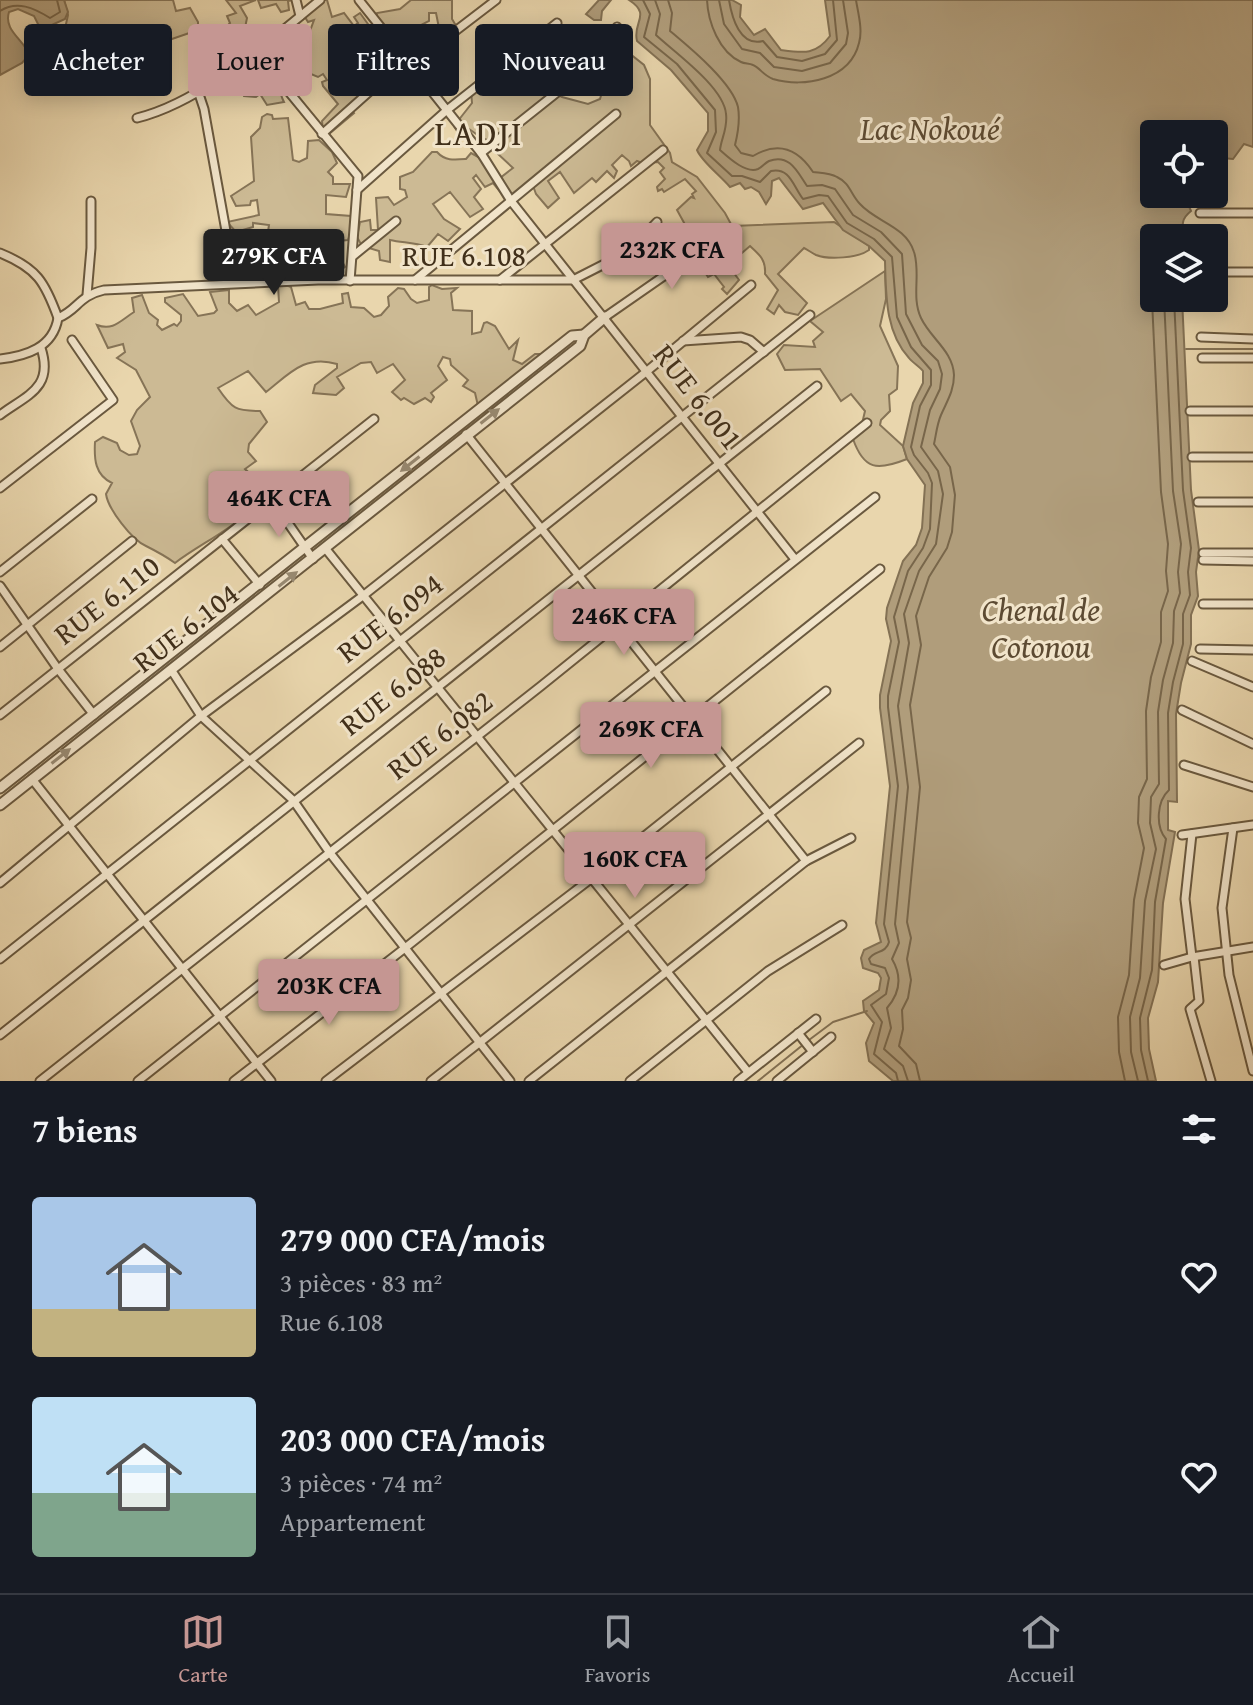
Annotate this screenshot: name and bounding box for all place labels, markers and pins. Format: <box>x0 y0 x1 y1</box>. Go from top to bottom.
pin: 232K CFA <box>589 223 755 291</box>
pin: 279K CFA <box>191 229 357 297</box>
pin: 464K CFA <box>196 471 362 539</box>
pin: 246K CFA <box>541 589 707 657</box>
pin: 269K CFA <box>568 702 734 770</box>
pin: 160K CFA <box>552 832 718 900</box>
pin: 203K CFA <box>246 959 412 1027</box>

